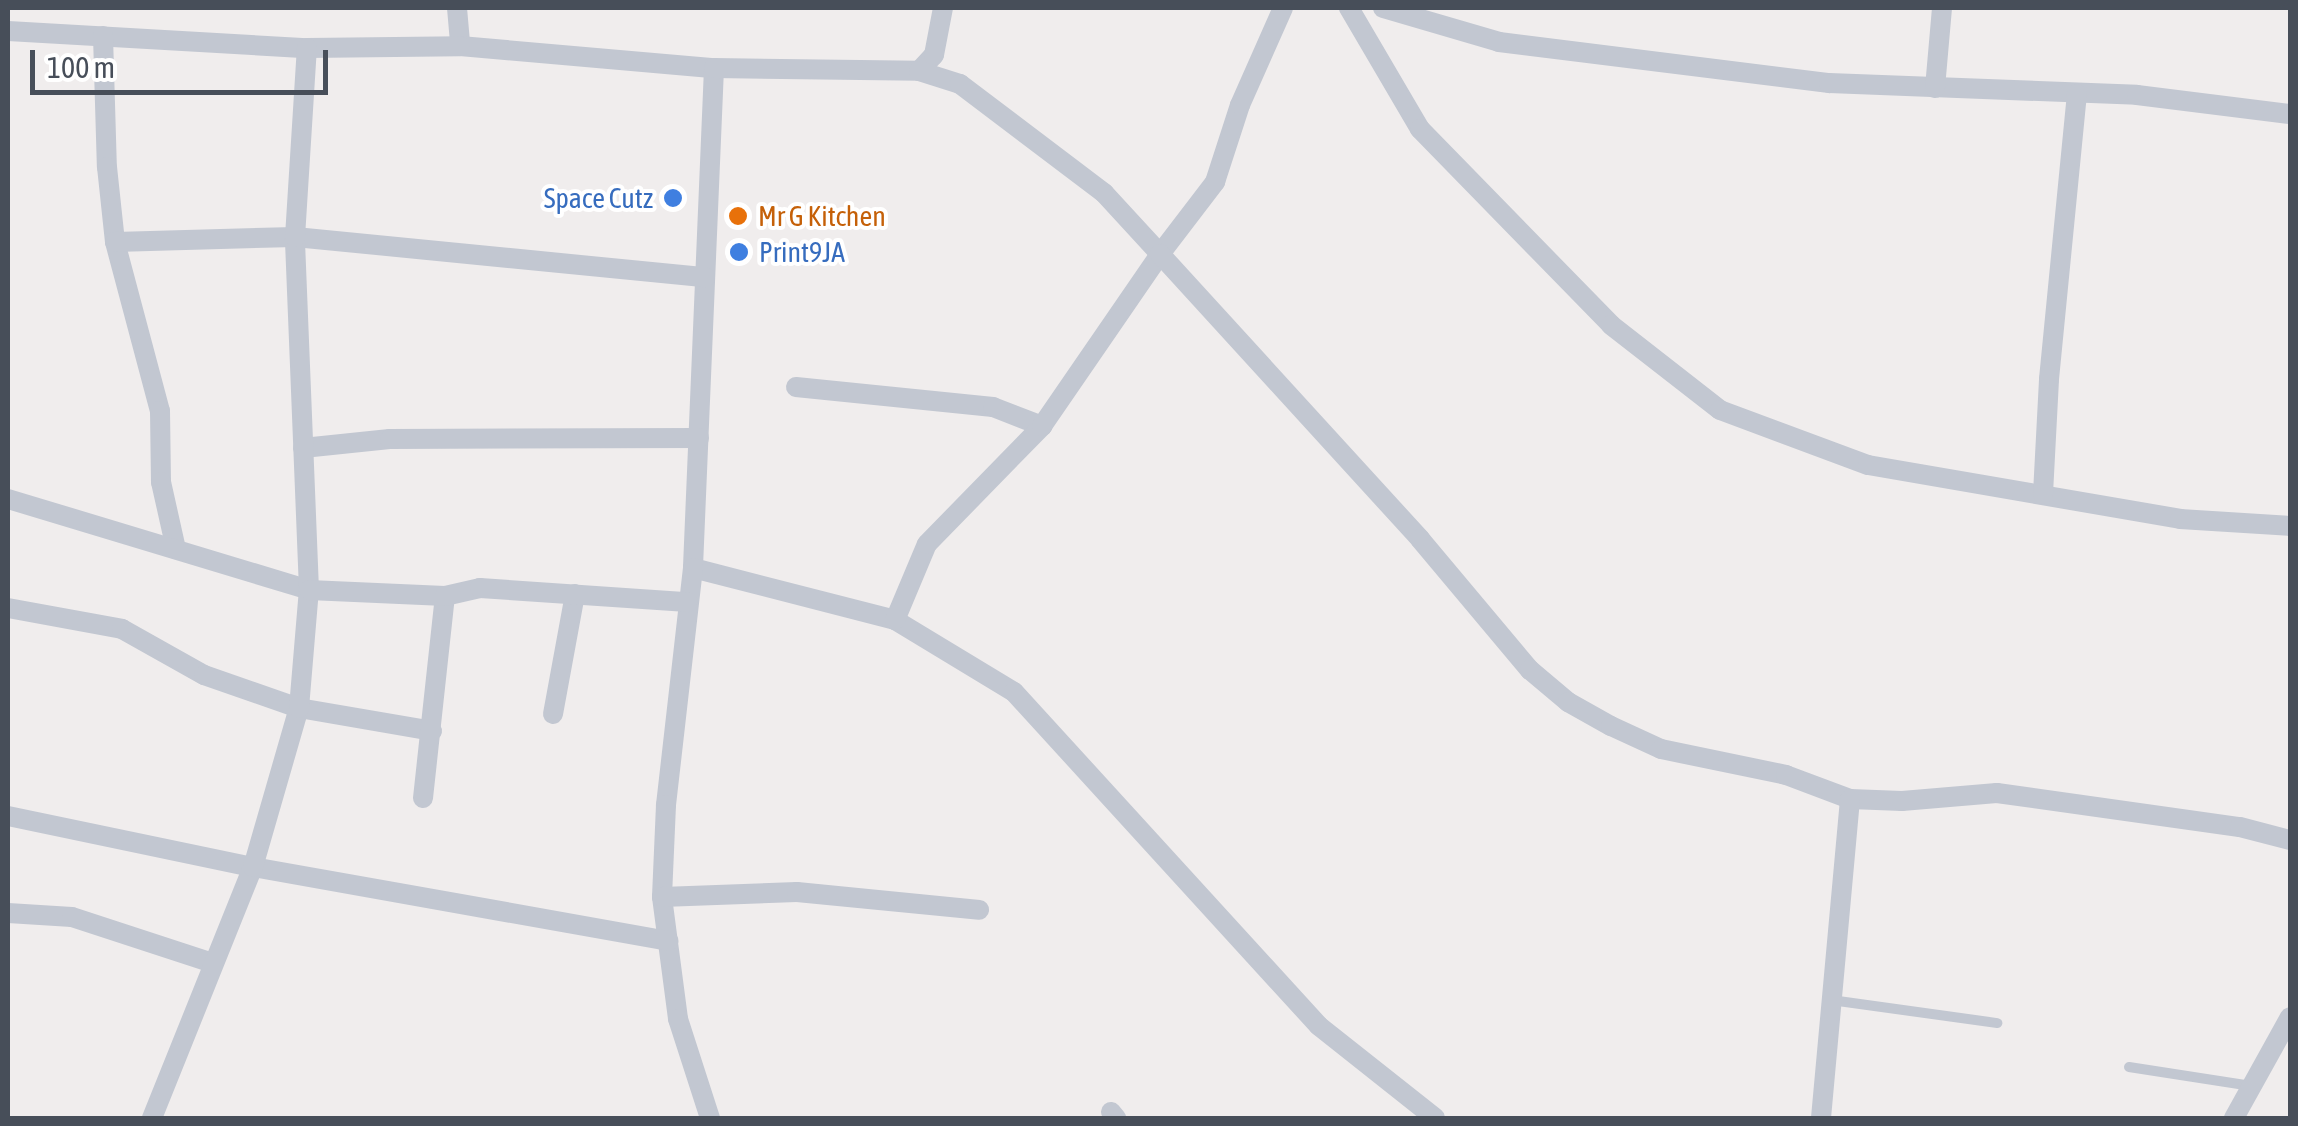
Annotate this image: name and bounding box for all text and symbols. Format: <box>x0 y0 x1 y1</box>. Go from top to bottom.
scale bar <box>35 30 332 92</box>
text: 100 m <box>47 50 115 84</box>
place label: Space Cutz <box>544 181 653 215</box>
marker: Space Cutz <box>662 187 684 209</box>
place label: Mr G Kitchen <box>758 199 886 233</box>
marker: Mr G Kitchen <box>727 205 749 227</box>
place label: Print9JA <box>759 235 845 269</box>
marker: Print9JA <box>728 241 750 263</box>

